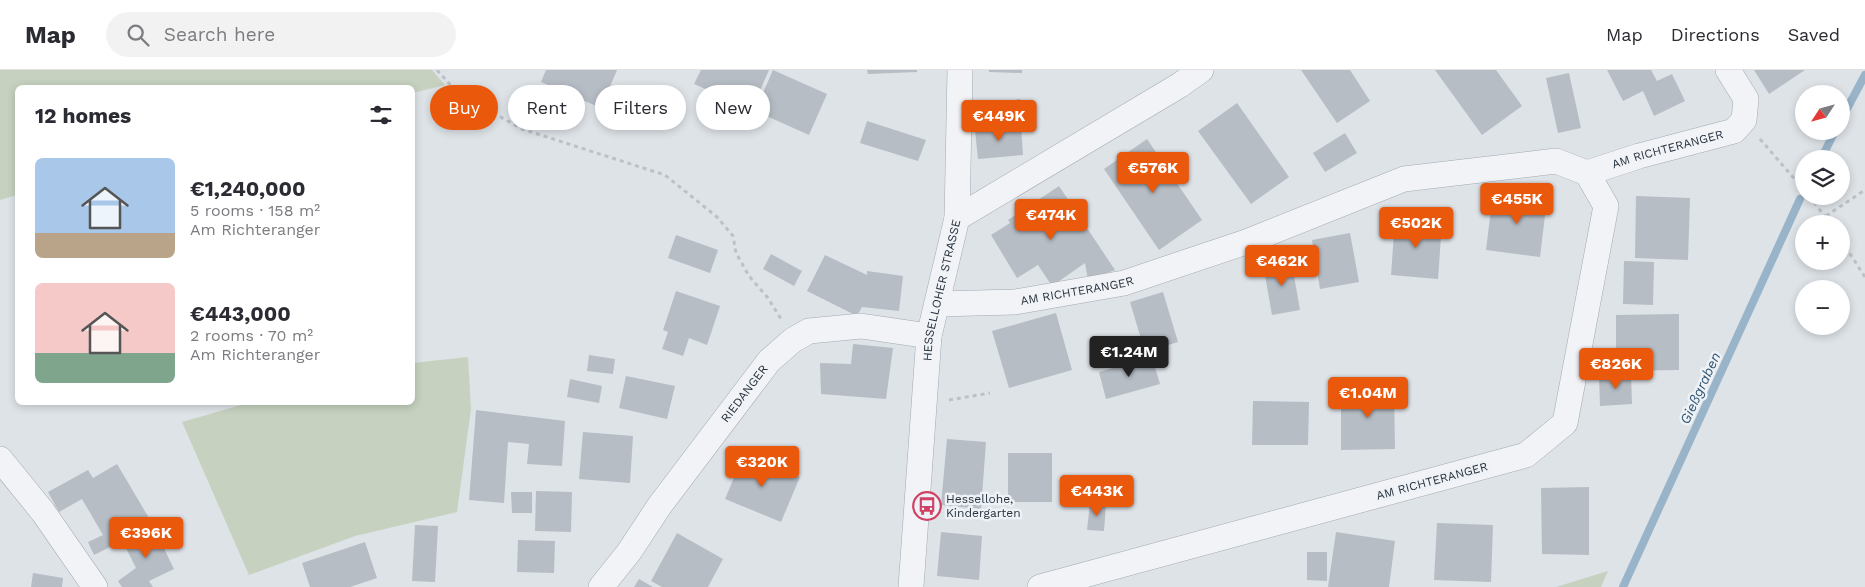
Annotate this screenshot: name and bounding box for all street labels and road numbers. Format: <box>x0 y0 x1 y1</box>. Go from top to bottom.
street label: AM RICHTERANGER <box>1610 127 1725 171</box>
street label: HESSELLOHER STRASSE <box>920 218 964 361</box>
street label: AM RICHTERANGER <box>1019 273 1135 308</box>
street label: RIEDANGER <box>718 362 771 425</box>
street label: AM RICHTERANGER <box>1375 459 1489 503</box>

